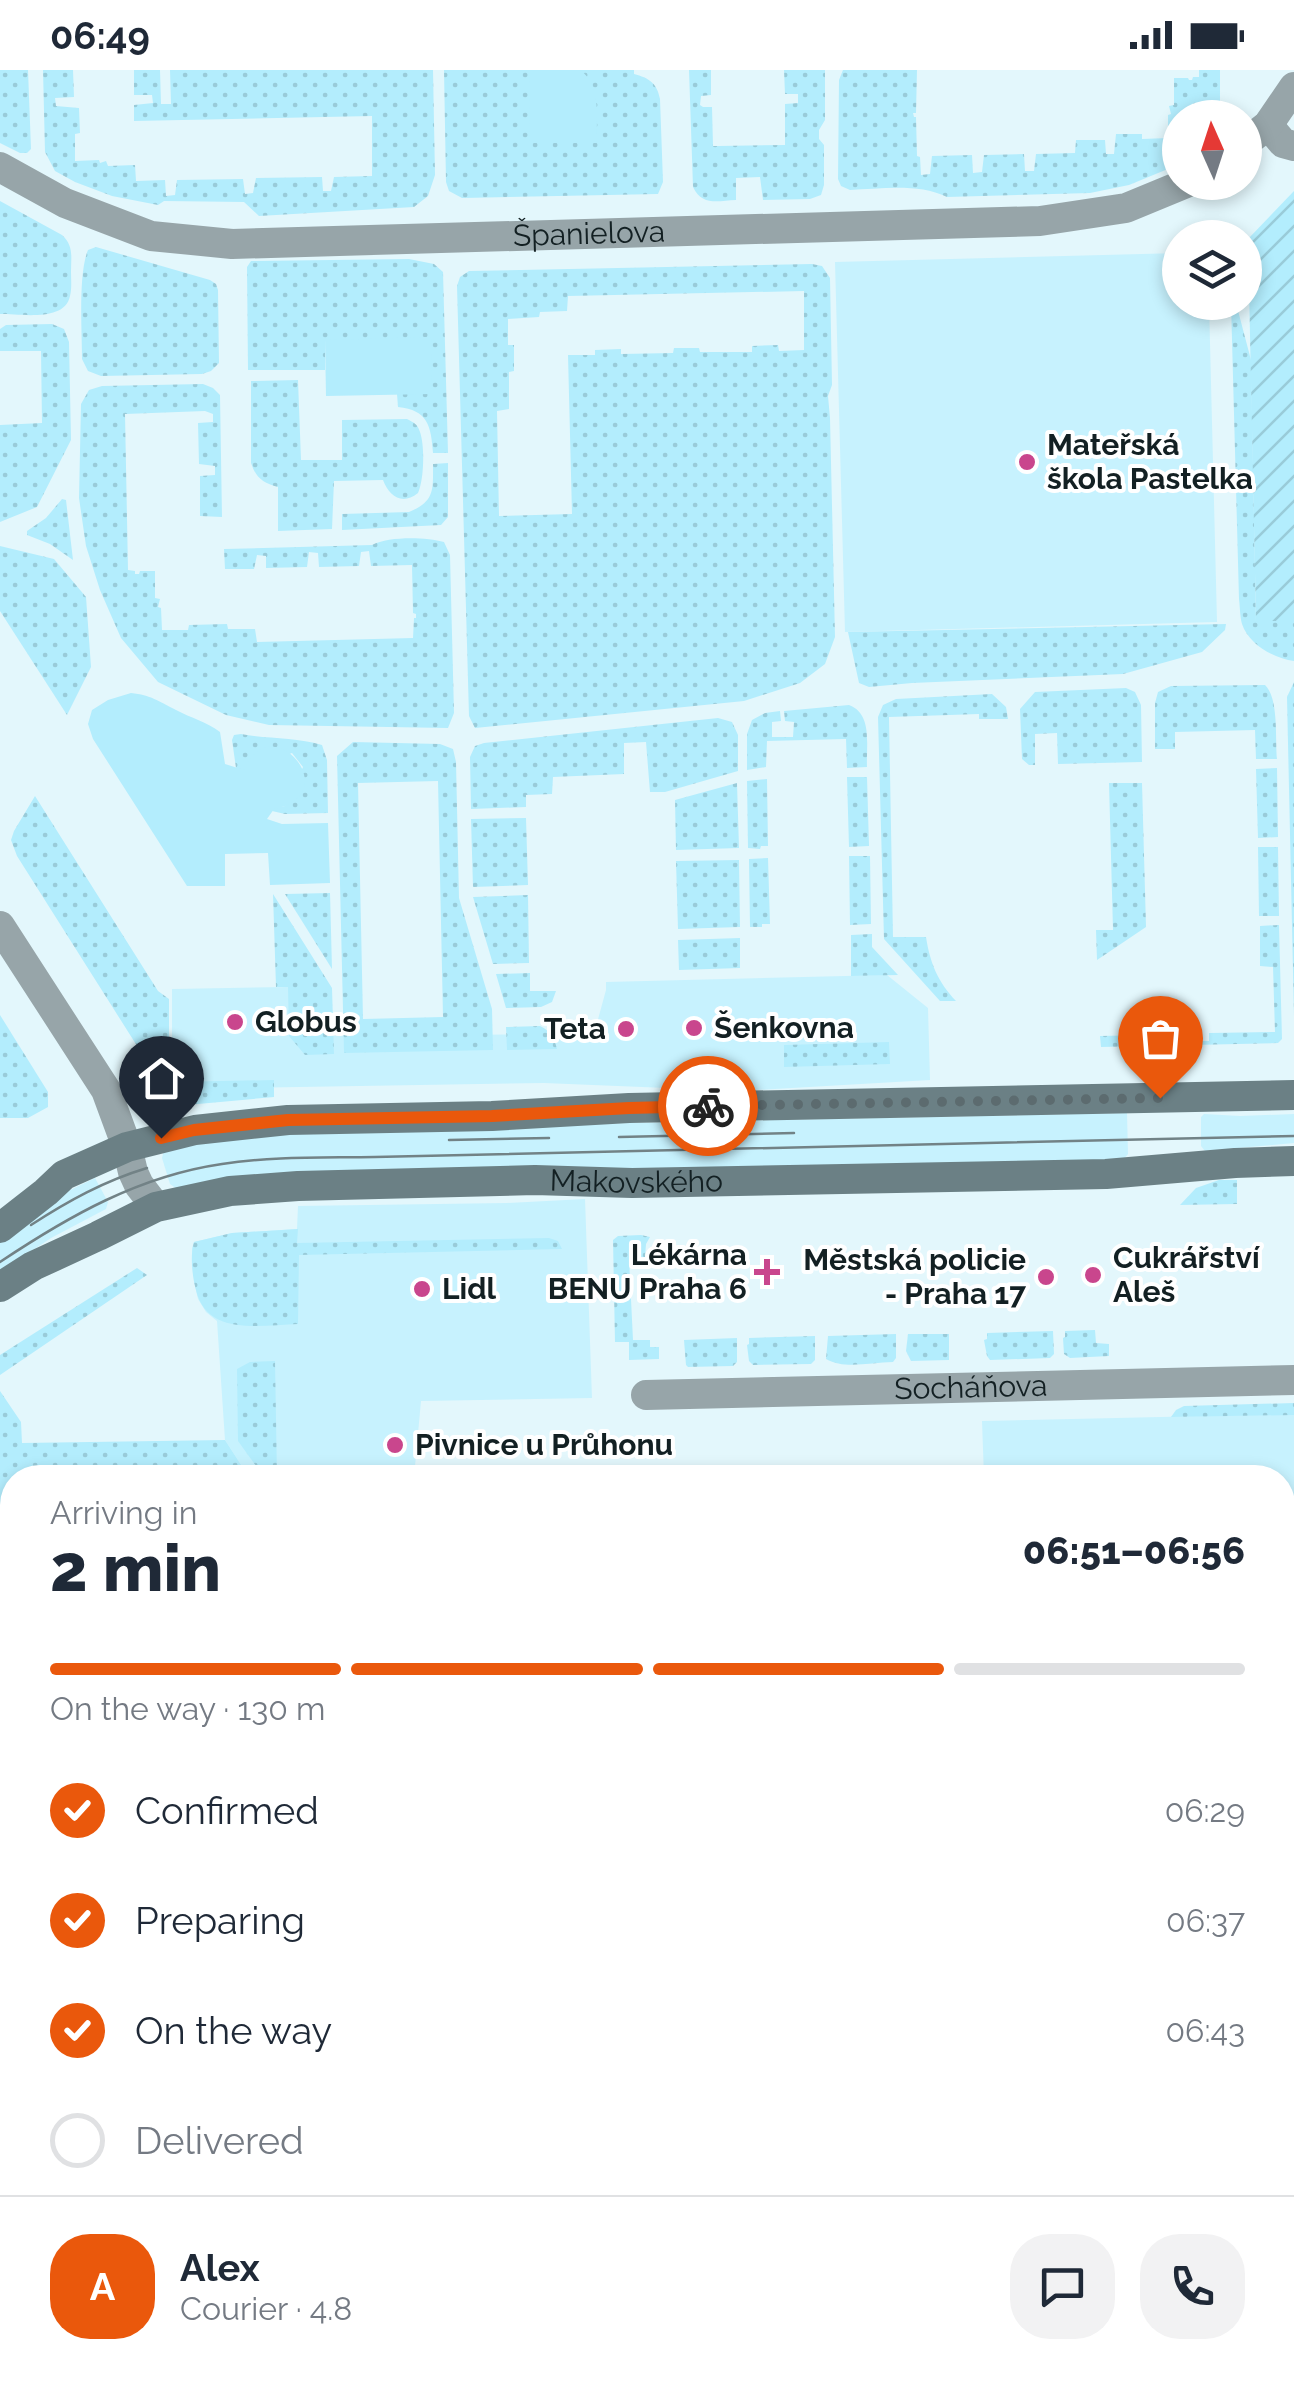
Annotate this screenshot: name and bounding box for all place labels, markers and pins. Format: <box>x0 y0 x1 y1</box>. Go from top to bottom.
place label: Mateřská škola Pastelka <box>1047 427 1253 496</box>
marker: Mateřská škola Pastelka <box>1016 451 1038 473</box>
pin <box>1118 996 1203 1099</box>
place label: Globus <box>255 1004 357 1039</box>
place label: Šenkovna <box>714 1010 854 1045</box>
marker: Globus <box>224 1011 246 1033</box>
place label: Teta <box>544 1011 606 1046</box>
marker: Šenkovna <box>683 1017 705 1039</box>
marker: Teta <box>615 1018 637 1040</box>
pin <box>119 1036 204 1139</box>
place label: Lékárna BENU Praha 6 <box>548 1237 747 1306</box>
place label: Cukrářství Aleš <box>1113 1240 1260 1309</box>
place label: Městská policie - Praha 17 <box>803 1242 1026 1311</box>
marker: Lékárna BENU Praha 6 <box>756 1261 778 1283</box>
marker: Cukrářství Aleš <box>1082 1264 1104 1286</box>
marker: Městská policie - Praha 17 <box>1035 1266 1057 1288</box>
place label: Lidl <box>442 1271 497 1306</box>
marker: Lidl <box>411 1278 433 1300</box>
place label: Pivnice u Průhonu <box>415 1427 673 1462</box>
marker: Pivnice u Průhonu <box>384 1434 406 1456</box>

